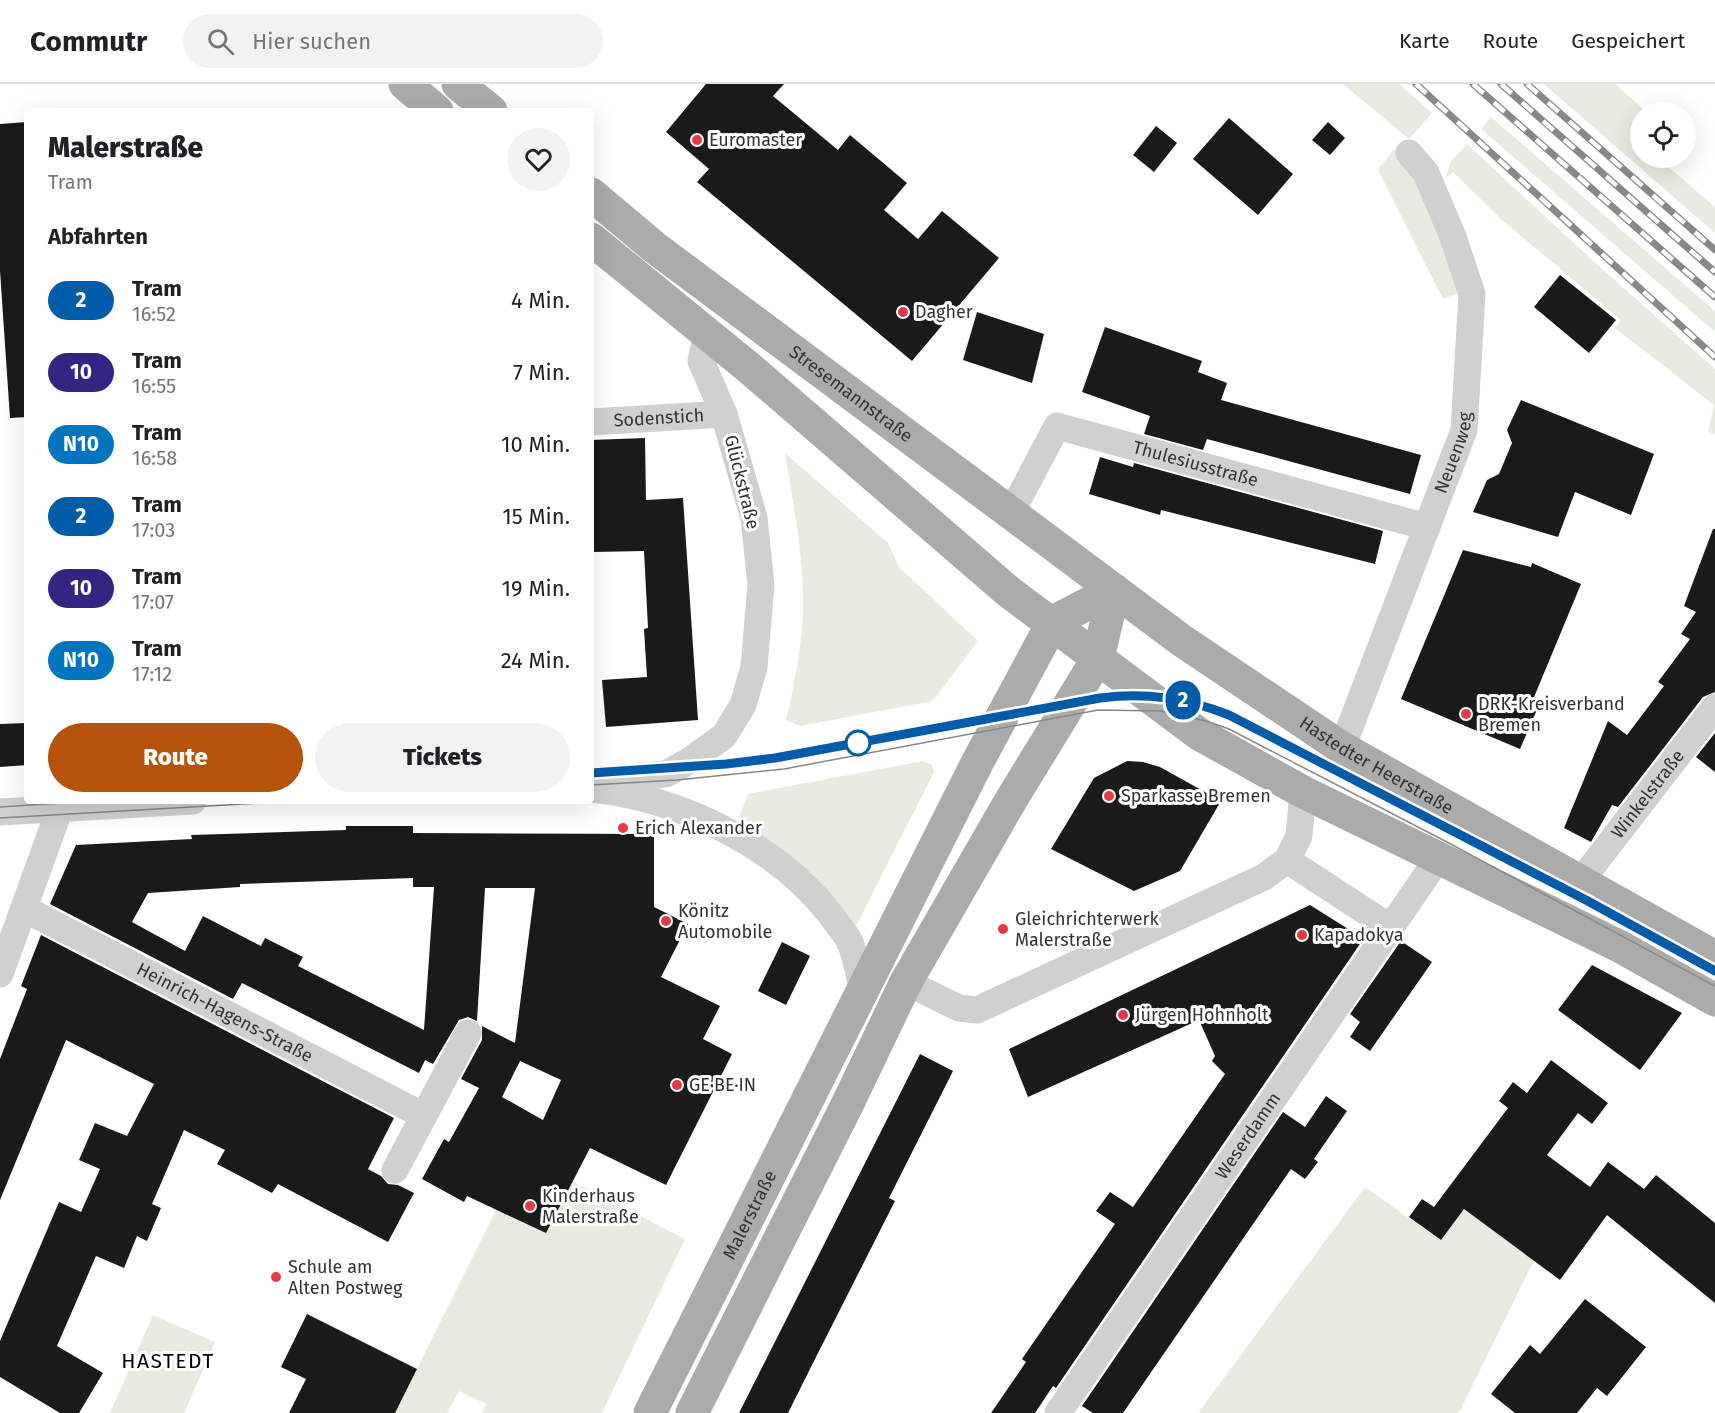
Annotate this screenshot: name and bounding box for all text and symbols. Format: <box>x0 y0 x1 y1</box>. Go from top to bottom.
search box <box>183 14 603 68</box>
text: Commutr <box>30 25 147 58</box>
icon: search <box>204 25 237 58</box>
text: Hier suchen <box>252 28 371 55</box>
text: Karte <box>1399 28 1450 54</box>
text: Route <box>1483 28 1538 54</box>
text: Gespeichert <box>1571 28 1685 54</box>
map controls <box>1630 102 1696 168</box>
button: locate <box>1630 102 1696 168</box>
button: heart <box>507 128 570 191</box>
place label: Euromaster <box>709 129 802 151</box>
text: Malerstraße <box>48 131 203 164</box>
marker: Euromaster <box>690 133 704 147</box>
text: Tram <box>48 170 93 194</box>
text: Abfahrten <box>48 223 148 250</box>
text: Tram <box>132 275 182 302</box>
text: 2 <box>76 287 86 313</box>
text: 4 Min. <box>511 287 570 314</box>
place label: Dagher <box>915 301 973 323</box>
text: 16:52 <box>132 302 176 326</box>
marker: Dagher <box>896 305 910 319</box>
street label: Stresemannstraße <box>785 341 917 447</box>
text: Tram <box>132 347 182 374</box>
text: 10 <box>70 359 92 385</box>
text: 7 Min. <box>513 359 570 386</box>
text: 16:55 <box>132 374 176 398</box>
street label: Sodenstich <box>613 404 705 432</box>
street label: Neuenweg <box>1430 411 1476 497</box>
text: Tram <box>132 419 182 446</box>
text: N10 <box>63 431 99 457</box>
text: 10 Min. <box>501 431 570 458</box>
street label: Glückstraße <box>720 433 764 531</box>
street label: Thulesiusstraße <box>1130 436 1261 491</box>
text: 16:58 <box>132 446 177 470</box>
text: Tram <box>132 491 182 518</box>
text: 2 <box>76 503 86 529</box>
text: 15 Min. <box>502 503 570 530</box>
text: 17:03 <box>132 518 175 542</box>
text: Tram <box>132 563 182 590</box>
text: 10 <box>70 575 92 601</box>
text: 19 Min. <box>502 575 570 602</box>
text: 17:07 <box>132 590 174 614</box>
text: Tram <box>132 635 182 662</box>
text: N10 <box>63 647 99 673</box>
text: 24 Min. <box>501 647 570 674</box>
text: 17:12 <box>132 662 172 686</box>
line badge: 2 <box>1164 680 1202 720</box>
text: 2 <box>1178 687 1188 713</box>
place label: DRK-Kreisverband Bremen <box>1478 693 1625 736</box>
marker: DRK-Kreisverband Bremen <box>1459 707 1473 721</box>
street label: Hastedter Heerstraße <box>1295 712 1457 819</box>
button: Route <box>48 723 303 792</box>
button: Tickets <box>315 723 570 792</box>
unlabelled marker <box>845 730 871 756</box>
street label: Winkelstraße <box>1607 745 1689 843</box>
place label: Sparkasse Bremen <box>1121 785 1271 807</box>
marker: Sparkasse Bremen <box>1102 789 1116 803</box>
place label: Erich Alexander <box>635 817 762 839</box>
marker: Erich Alexander <box>616 821 630 835</box>
place label: Könitz Automobile <box>678 900 772 943</box>
place label: Gleichrichterwerk Malerstraße <box>1015 908 1159 951</box>
marker: Könitz Automobile <box>659 914 673 928</box>
marker: Gleichrichterwerk Malerstraße <box>996 922 1010 936</box>
place label: Kapadokya <box>1314 924 1403 946</box>
marker: Kapadokya <box>1295 928 1309 942</box>
street label: Heinrich-Hagens-Straße <box>133 958 316 1067</box>
place label: Jürgen Hohnholt <box>1135 1004 1269 1026</box>
marker: Jürgen Hohnholt <box>1116 1008 1130 1022</box>
place label: GE·BE·IN <box>689 1074 756 1096</box>
marker: GE·BE·IN <box>670 1078 684 1092</box>
street label: Weserdamm <box>1210 1088 1285 1184</box>
street label: Malerstraße <box>718 1166 781 1263</box>
place label: Kinderhaus Malerstraße <box>542 1185 639 1228</box>
marker: Kinderhaus Malerstraße <box>523 1199 537 1213</box>
place label: Schule am Alten Postweg <box>288 1256 403 1299</box>
marker: Schule am Alten Postweg <box>269 1270 283 1284</box>
district label: HASTEDT <box>121 1348 215 1374</box>

